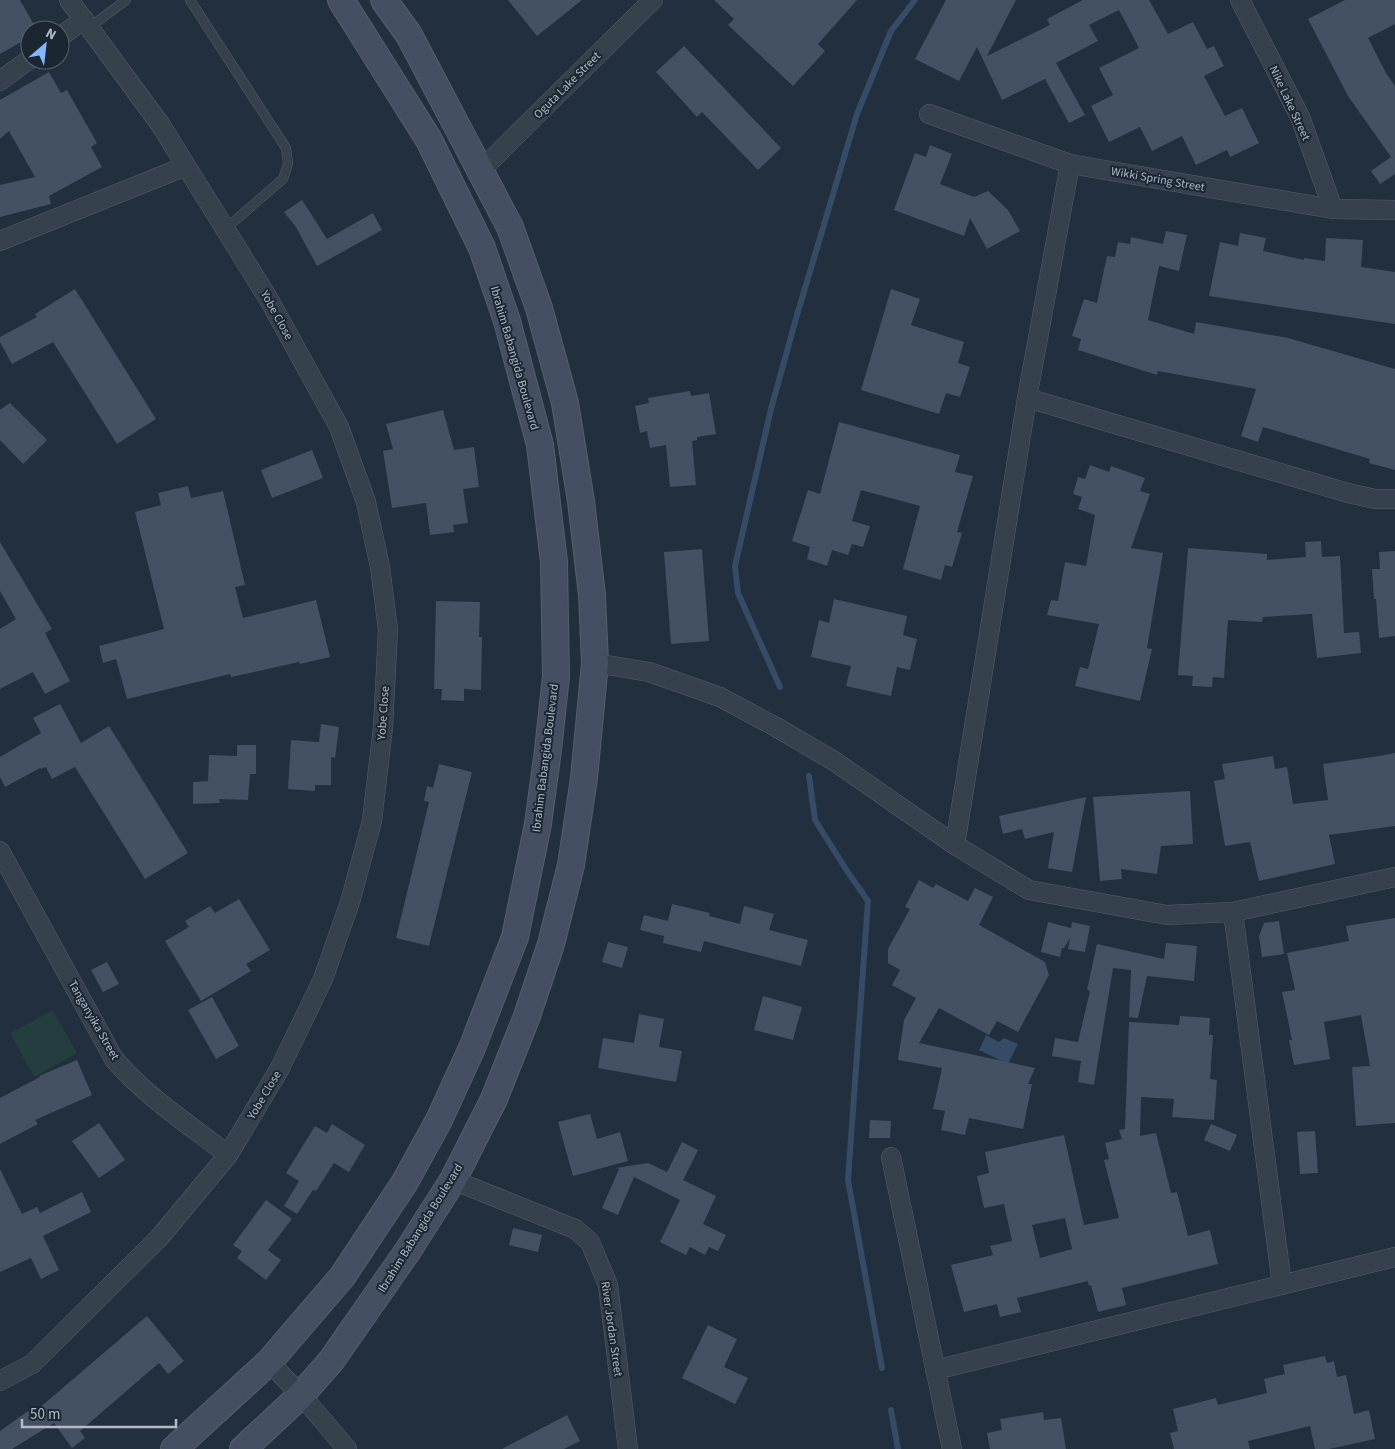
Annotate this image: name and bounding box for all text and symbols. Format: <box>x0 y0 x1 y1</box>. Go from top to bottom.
north arrow <box>20 20 70 70</box>
text: N <box>42 23 59 45</box>
street label: Oguta Lake Street <box>530 48 605 123</box>
street label: Nike Lake Street <box>1265 63 1314 143</box>
street label: Wikki Spring Street <box>1110 163 1206 196</box>
street label: Ibrahim Babangida Boulevard <box>486 284 543 432</box>
street label: Yobe Close <box>256 287 297 343</box>
street label: Ibrahim Babangida Boulevard <box>528 683 563 833</box>
street label: Yobe Close <box>373 685 394 742</box>
street label: Tanganyika Street <box>64 977 123 1063</box>
street label: Yobe Close <box>243 1068 286 1124</box>
street label: Ibrahim Babangida Boulevard <box>374 1161 467 1296</box>
street label: River Jordan Street <box>596 1280 627 1378</box>
scale bar <box>22 1396 176 1428</box>
text: 50 m <box>30 1404 60 1425</box>

